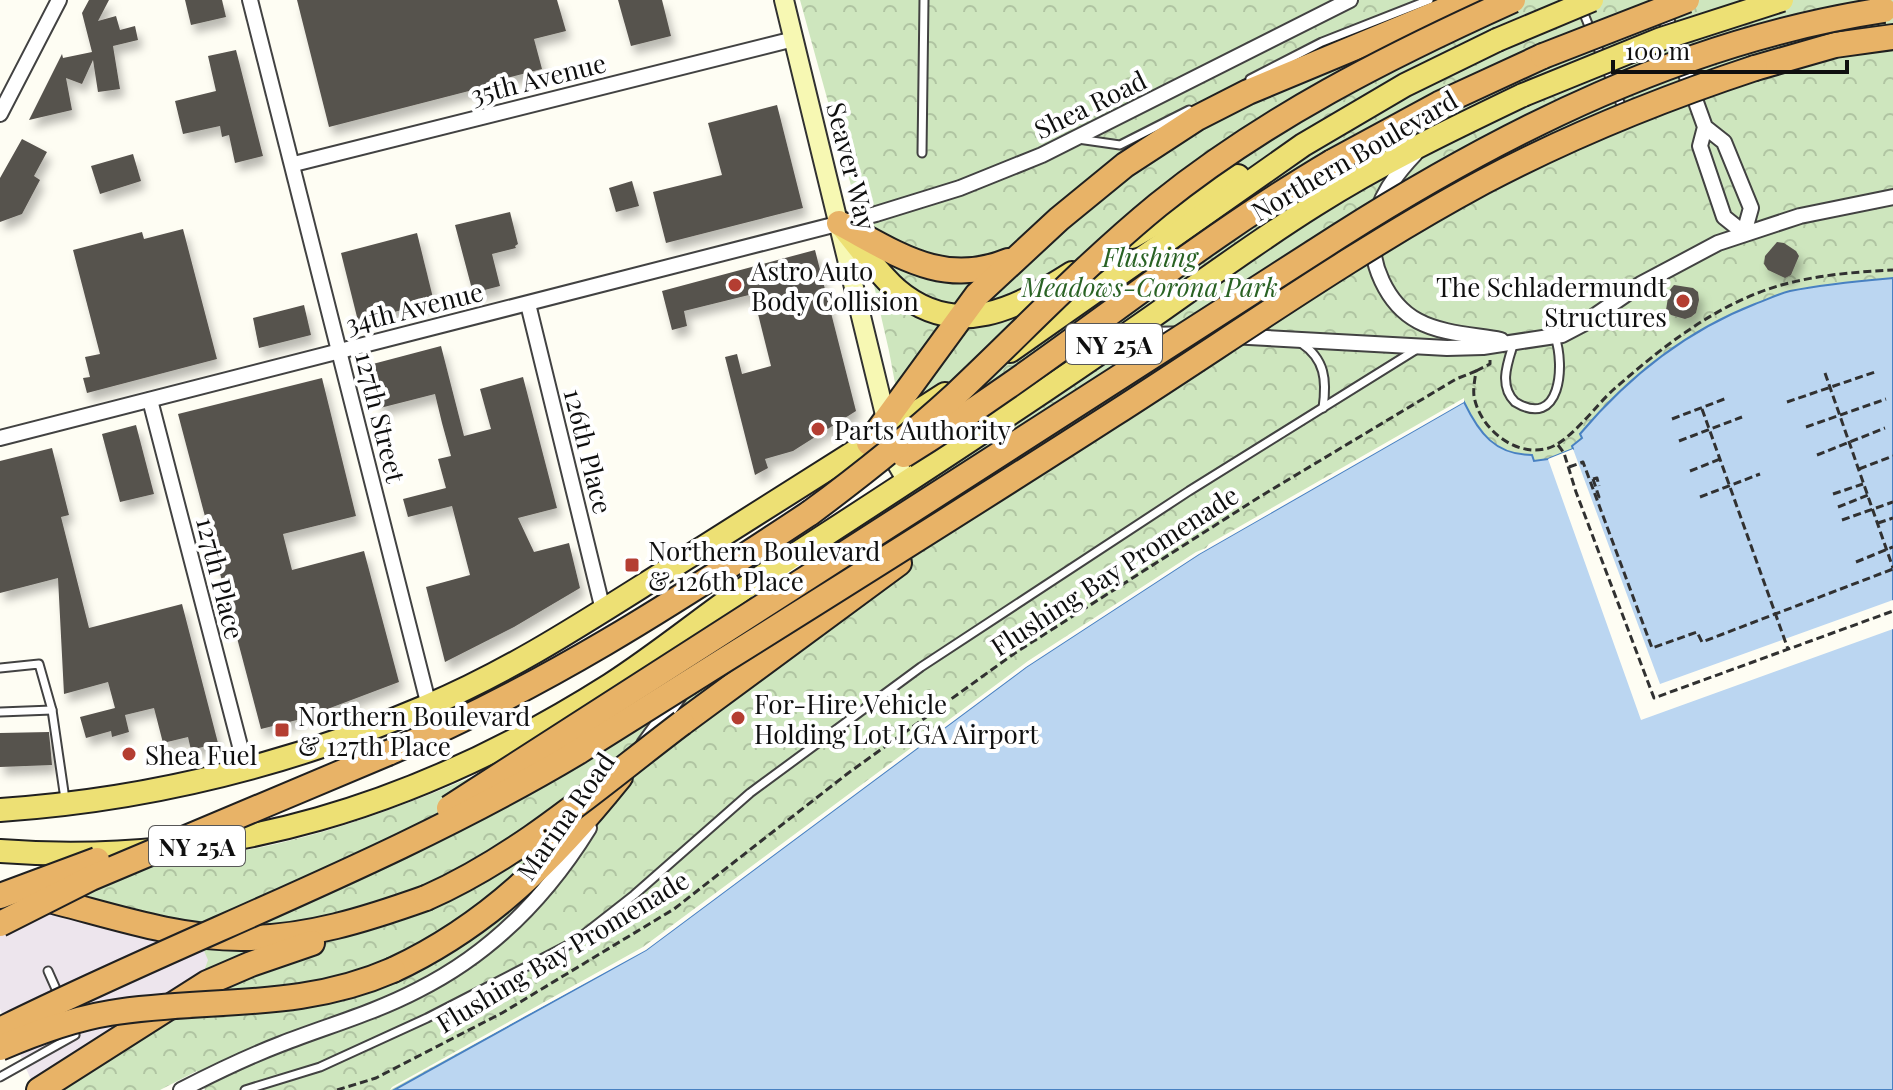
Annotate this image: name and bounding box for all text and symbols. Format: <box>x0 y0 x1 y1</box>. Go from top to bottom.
scale bar <box>1613 24 1847 74</box>
text: 100 m <box>1625 34 1690 66</box>
street label: 35th Avenue <box>467 44 609 112</box>
street label: Shea Road <box>1028 62 1152 146</box>
street label: Northern Boulevard <box>1245 82 1463 228</box>
street label: Seaver Way <box>819 98 885 234</box>
park label: Flushing Meadows-Corona Park <box>1021 239 1278 304</box>
place label: Astro Auto Body Collision <box>750 253 919 318</box>
place label: The Schladermundt Structures <box>1436 269 1668 334</box>
street label: 34th Avenue <box>342 273 486 341</box>
marker: Astro Auto Body Collision <box>726 276 744 294</box>
marker: The Schladermundt Structures <box>1674 292 1692 310</box>
road number: NY 25A <box>1066 324 1162 364</box>
street label: 127th Street <box>348 348 414 487</box>
street label: 126th Place <box>557 385 621 517</box>
place label: Parts Authority <box>834 412 1011 447</box>
marker: Parts Authority <box>809 420 827 438</box>
street label: Flushing Bay Promenade <box>983 477 1245 663</box>
street label: 127th Place <box>189 513 253 643</box>
place label: Northern Boulevard & 126th Place <box>648 533 880 598</box>
marker: Northern Boulevard & 126th Place <box>623 556 641 574</box>
place label: For-Hire Vehicle Holding Lot LGA Airport <box>754 686 1039 751</box>
place label: Northern Boulevard & 127th Place <box>298 698 530 763</box>
marker: For-Hire Vehicle Holding Lot LGA Airport <box>729 709 747 727</box>
marker: Northern Boulevard & 127th Place <box>273 721 291 739</box>
place label: Shea Fuel <box>145 737 257 772</box>
marker: Shea Fuel <box>120 745 138 763</box>
street label: Marina Road <box>508 745 622 887</box>
road number: NY 25A <box>149 826 245 866</box>
street label: Flushing Bay Promenade <box>429 862 695 1040</box>

